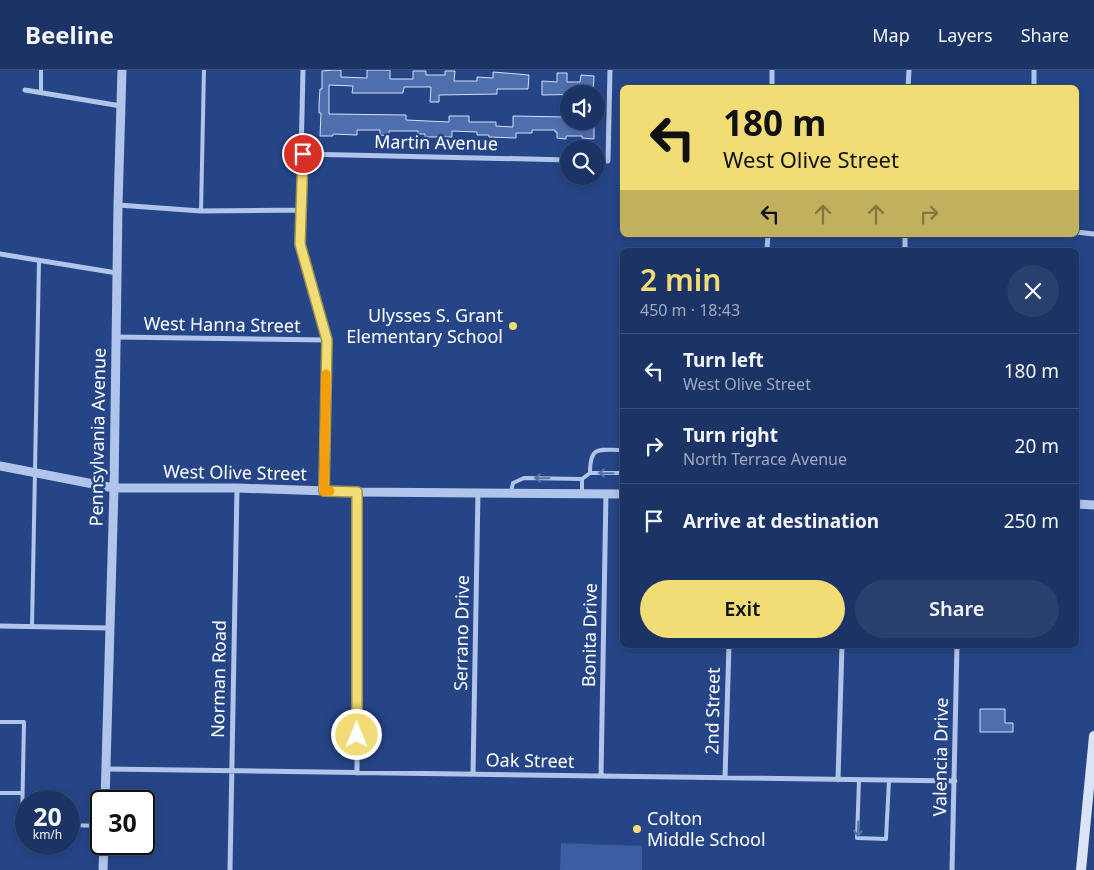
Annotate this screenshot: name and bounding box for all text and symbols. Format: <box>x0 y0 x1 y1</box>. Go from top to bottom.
text: Beeline <box>25 18 114 51</box>
text: Map <box>872 23 910 47</box>
text: Layers <box>938 23 993 47</box>
text: Share <box>1021 23 1069 47</box>
map controls <box>560 85 605 185</box>
button: sound <box>560 85 605 130</box>
text: 180 m <box>723 99 826 146</box>
icon: left <box>640 105 705 170</box>
street label: Martin Avenue <box>374 129 498 155</box>
pin <box>282 133 324 175</box>
icon: arrive <box>289 140 317 168</box>
button: search <box>560 140 605 185</box>
text: West Olive Street <box>723 144 899 174</box>
icon: left <box>756 200 784 228</box>
icon: ahead <box>809 200 837 228</box>
icon: ahead <box>862 200 890 228</box>
icon: right <box>915 200 943 228</box>
text: 2 min <box>640 259 721 300</box>
button: close <box>1007 265 1059 317</box>
text: 450 m · 18:43 <box>640 299 740 321</box>
place label: Ulysses S. Grant Elementary School <box>346 303 503 348</box>
street label: West Hanna Street <box>143 311 301 337</box>
marker: Ulysses S. Grant Elementary School <box>507 320 519 332</box>
street label: Pennsylvania Avenue <box>83 347 111 527</box>
text: Turn left <box>683 347 764 373</box>
icon: left <box>640 357 668 385</box>
text: 180 m <box>1004 358 1059 384</box>
text: West Olive Street <box>683 373 811 395</box>
text: Turn right <box>683 422 778 448</box>
icon: right <box>640 432 668 460</box>
text: 20 m <box>1015 433 1059 459</box>
text: North Terrace Avenue <box>683 448 847 470</box>
street label: West Olive Street <box>163 459 308 485</box>
one-way arrow <box>598 468 614 478</box>
one-way arrow <box>534 473 550 483</box>
icon: arrive <box>640 507 668 535</box>
text: Arrive at destination <box>683 508 879 534</box>
text: 250 m <box>1004 508 1059 534</box>
street label: Serrano Drive <box>448 575 474 691</box>
button: Exit <box>640 580 845 638</box>
button: Share <box>855 580 1059 638</box>
street label: Bonita Drive <box>576 583 602 687</box>
street label: Norman Road <box>205 620 231 738</box>
street label: 2nd Street <box>699 667 725 755</box>
street label: Valencia Drive <box>927 697 953 817</box>
position arrow <box>330 708 382 760</box>
street label: Oak Street <box>485 747 575 773</box>
speed limit sign: 30 <box>90 790 155 855</box>
text: 20 <box>33 799 62 833</box>
place label: Colton Middle School <box>647 806 766 851</box>
one-way arrow <box>853 820 862 836</box>
marker: Colton Middle School <box>631 823 643 835</box>
text: km/h <box>33 826 62 843</box>

